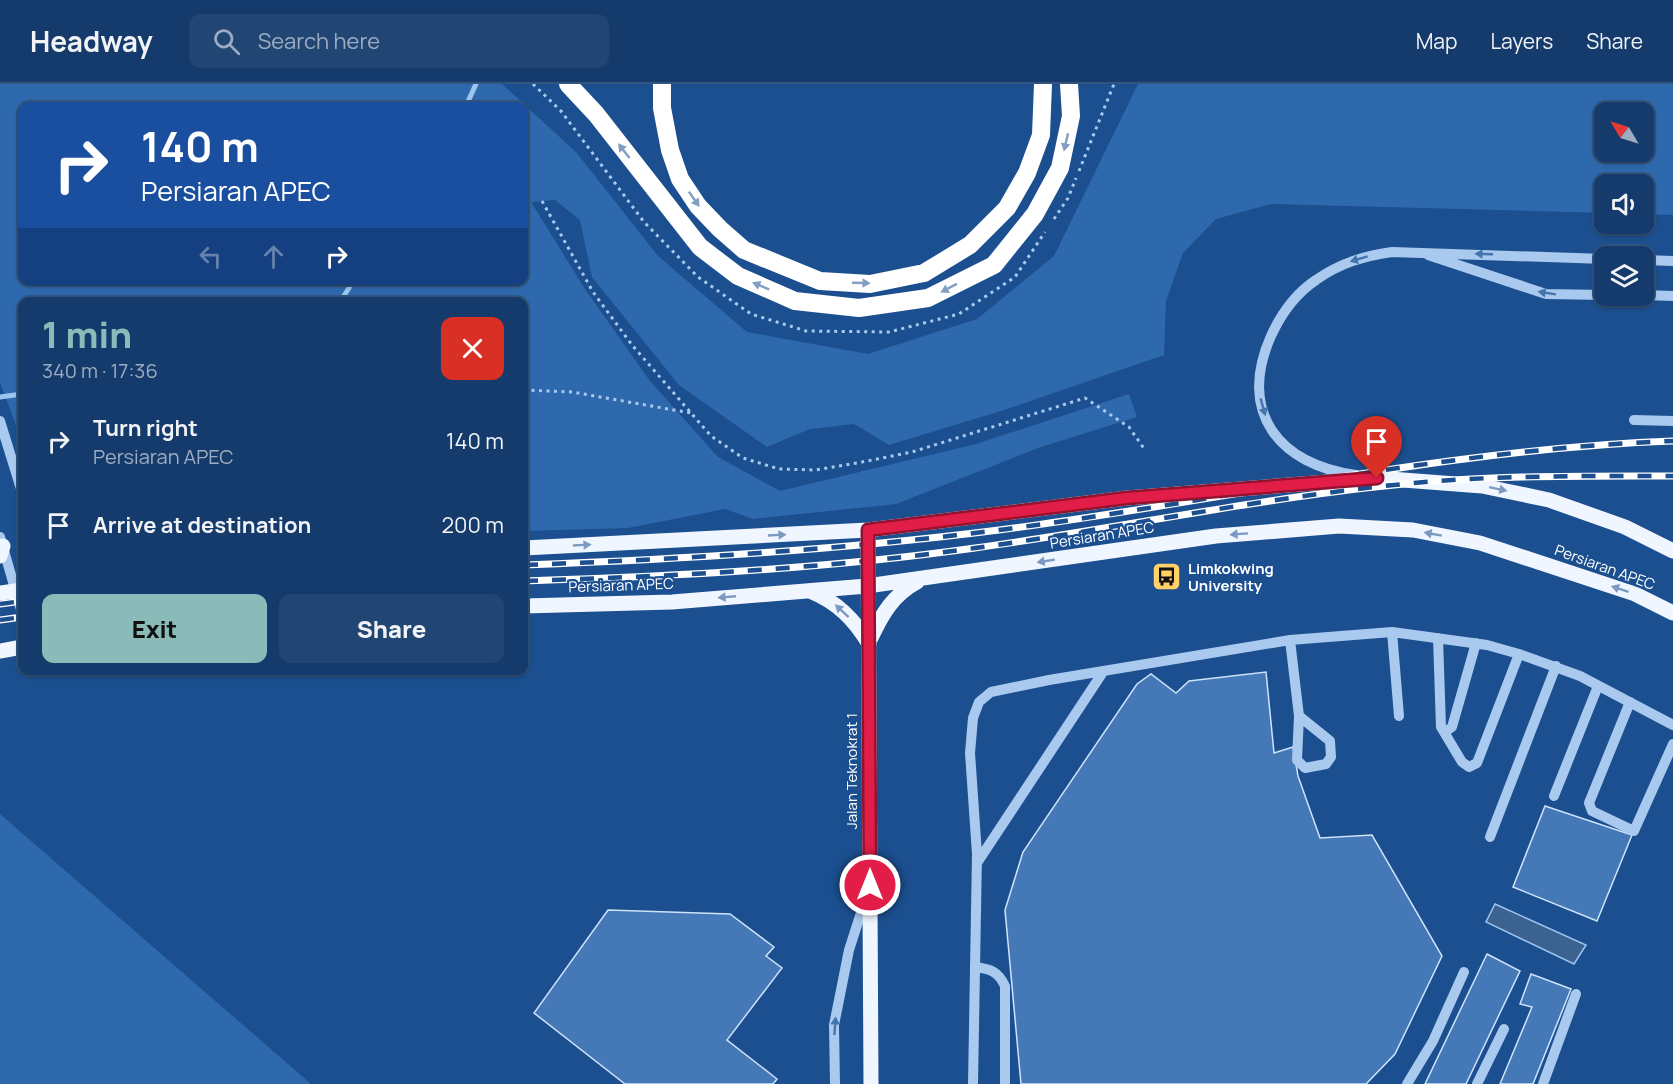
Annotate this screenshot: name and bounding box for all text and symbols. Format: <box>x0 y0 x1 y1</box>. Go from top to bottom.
search box <box>189 14 609 68</box>
text: Headway <box>30 22 153 60</box>
icon: search <box>210 25 243 58</box>
text: Search here <box>258 26 380 56</box>
text: Map <box>1416 27 1457 55</box>
text: Layers <box>1490 27 1553 55</box>
text: Share <box>1586 27 1643 55</box>
north arrow <box>1594 102 1654 162</box>
map controls <box>1594 102 1654 306</box>
text: 140 m <box>141 117 259 175</box>
icon: right <box>42 126 120 204</box>
one-way arrow <box>1060 133 1070 151</box>
one-way arrow <box>618 143 631 159</box>
text: Persiaran APEC <box>141 172 331 209</box>
button: sound <box>1594 174 1654 234</box>
one-way arrow <box>688 191 699 207</box>
icon: left <box>194 240 227 273</box>
icon: ahead <box>257 240 290 273</box>
icon: right <box>320 240 353 273</box>
button: layers <box>1594 246 1654 306</box>
one-way arrow <box>1474 249 1493 259</box>
one-way arrow <box>1350 254 1368 264</box>
one-way arrow <box>851 279 870 288</box>
one-way arrow <box>751 281 769 291</box>
one-way arrow <box>940 283 957 292</box>
one-way arrow <box>1537 288 1556 297</box>
text: 1 min <box>42 310 132 359</box>
button: close <box>441 317 504 380</box>
text: 340 m · 17:36 <box>42 357 158 384</box>
one-way arrow <box>1258 398 1268 416</box>
text: Turn right <box>93 413 198 443</box>
pin <box>1351 416 1402 478</box>
icon: right <box>42 425 75 458</box>
icon: arrive <box>1360 425 1393 458</box>
text: 140 m <box>446 426 504 456</box>
text: Persiaran APEC <box>93 443 234 470</box>
one-way arrow <box>1489 485 1508 494</box>
icon: arrive <box>42 509 75 542</box>
text: Arrive at destination <box>93 510 311 540</box>
text: 200 m <box>442 510 504 540</box>
street label: Persiaran APEC <box>1048 516 1156 554</box>
one-way arrow <box>1229 529 1248 539</box>
one-way arrow <box>1423 529 1442 538</box>
one-way arrow <box>767 531 786 540</box>
street label: Persiaran APEC <box>1552 539 1658 595</box>
one-way arrow <box>572 541 591 550</box>
one-way arrow <box>1036 557 1055 566</box>
place label: Limkokwing University <box>1188 558 1274 596</box>
bus stop icon: Limkokwing University <box>1151 561 1183 593</box>
street label: Persiaran APEC <box>568 573 674 597</box>
one-way arrow <box>1611 583 1629 593</box>
one-way arrow <box>717 592 736 602</box>
button: Exit <box>42 594 267 663</box>
button: Share <box>279 594 504 663</box>
one-way arrow <box>835 604 850 618</box>
street label: Jalan Teknokrat 1 <box>841 713 862 829</box>
position arrow <box>838 853 902 917</box>
one-way arrow <box>830 1016 840 1035</box>

